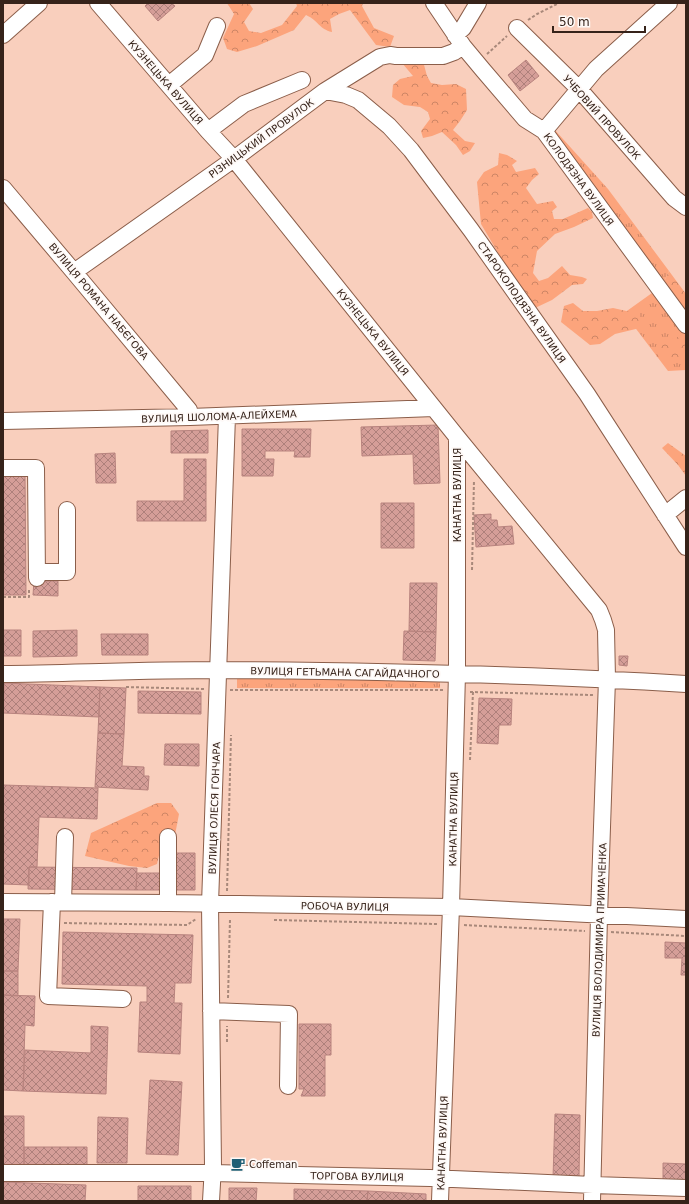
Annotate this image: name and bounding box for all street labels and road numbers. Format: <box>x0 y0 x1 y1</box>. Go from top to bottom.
street label: КУЗНЕЦЬКА ВУЛИЦЯ <box>126 38 205 127</box>
street label: УЧБОВИЙ ПРОВУЛОК <box>561 72 643 162</box>
street label: РІЗНИЦЬКИЙ ПРОВУЛОК <box>206 96 316 180</box>
street label: КОЛОДЯЗНА ВУЛИЦЯ <box>541 131 616 228</box>
street label: СТАРОКОЛОДЯЗНА ВУЛИЦЯ <box>475 240 568 365</box>
street label: ВУЛИЦЯ РОМАНА НАБЄГОВА <box>47 241 151 362</box>
street label: КУЗНЕЦЬКА ВУЛИЦЯ <box>334 287 411 378</box>
street label: ВУЛИЦЯ ШОЛОМА-АЛЕЙХЕМА <box>141 407 297 425</box>
street label: КАНАТНА ВУЛИЦЯ <box>452 448 463 542</box>
street label: ВУЛИЦЯ ГЕТЬМАНА САГАЙДАЧНОГО <box>250 664 440 680</box>
street label: ВУЛИЦЯ ОЛЕСЯ ГОНЧАРА <box>207 741 222 875</box>
street label: КАНАТНА ВУЛИЦЯ <box>447 772 460 866</box>
street label: ВУЛИЦЯ ВОЛОДИМИРА ПРИМАЧЕНКА <box>591 842 608 1037</box>
street label: РОБОЧА ВУЛИЦЯ <box>301 900 389 913</box>
street label: КАНАТНА ВУЛИЦЯ <box>435 1096 450 1190</box>
street label: ТОРГОВА ВУЛИЦЯ <box>309 1170 404 1183</box>

